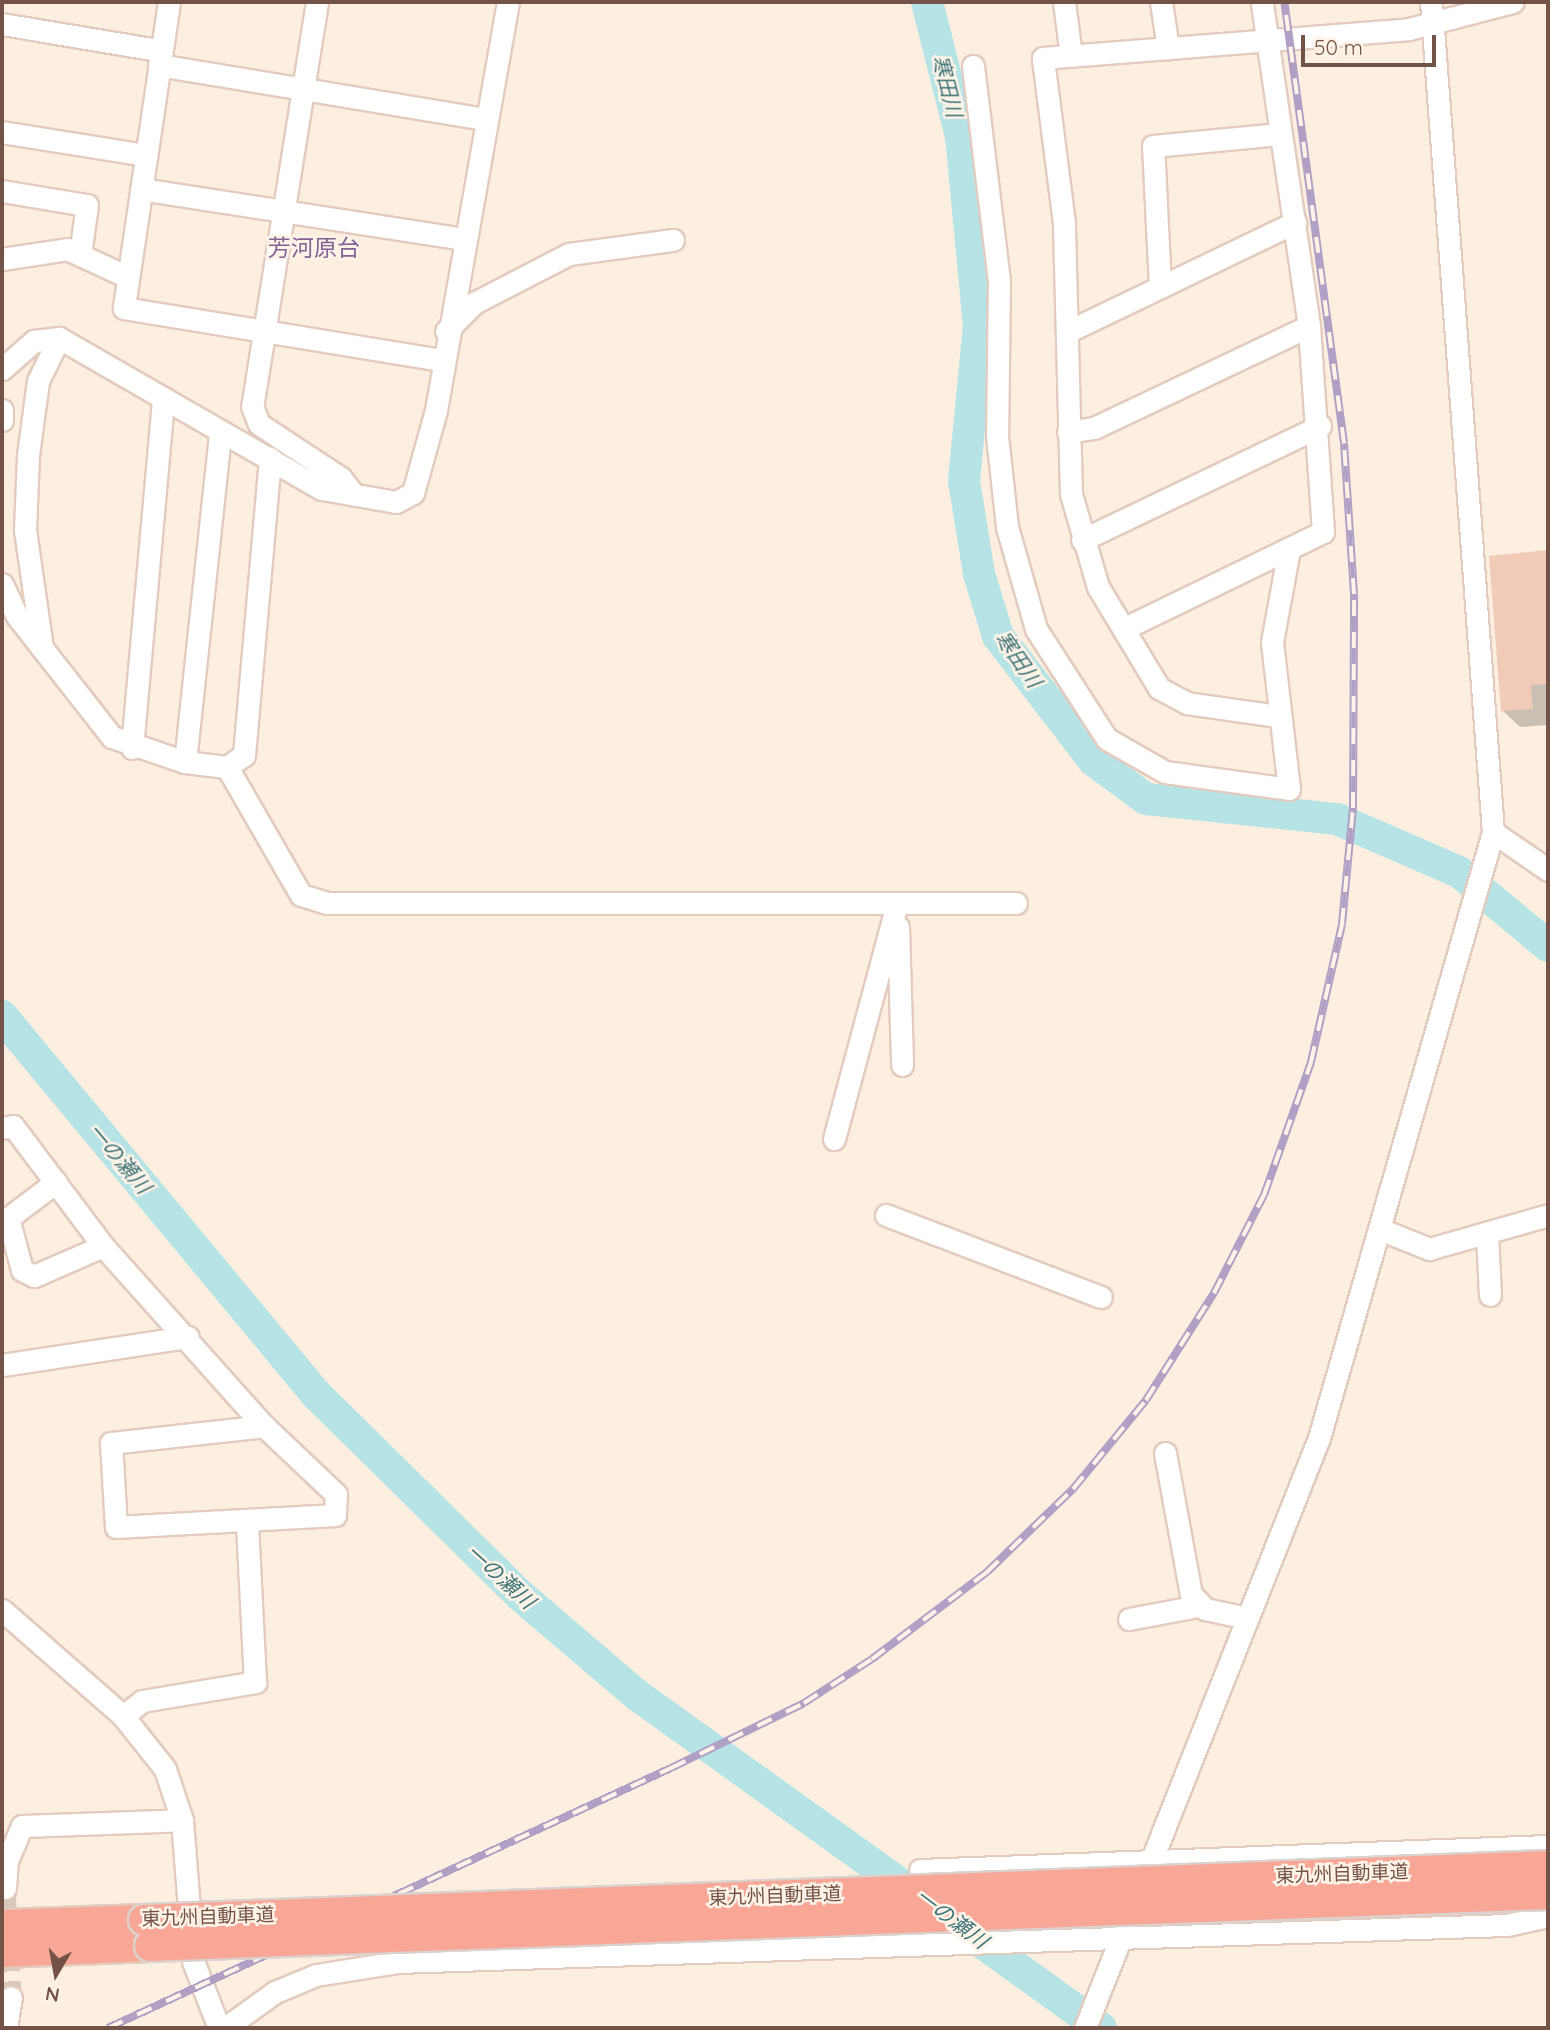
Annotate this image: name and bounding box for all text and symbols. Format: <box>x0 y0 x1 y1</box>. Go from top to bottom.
scale bar <box>1305 21 1440 65</box>
text: 50 m <box>1314 34 1363 60</box>
water label: 寒田川 <box>928 52 968 120</box>
district label: 芳河原台 <box>268 234 360 262</box>
water label: 寒田川 <box>991 626 1047 692</box>
water label: 一の瀬川 <box>83 1118 157 1198</box>
water label: 一の瀬川 <box>461 1539 541 1613</box>
street label: 東九州自動車道 <box>1275 1860 1409 1888</box>
street label: 東九州自動車道 <box>708 1882 842 1910</box>
water label: 一の瀬川 <box>911 1883 993 1953</box>
street label: 東九州自動車道 <box>141 1903 275 1931</box>
north arrow <box>21 1939 91 2009</box>
text: N <box>43 1982 61 2008</box>

